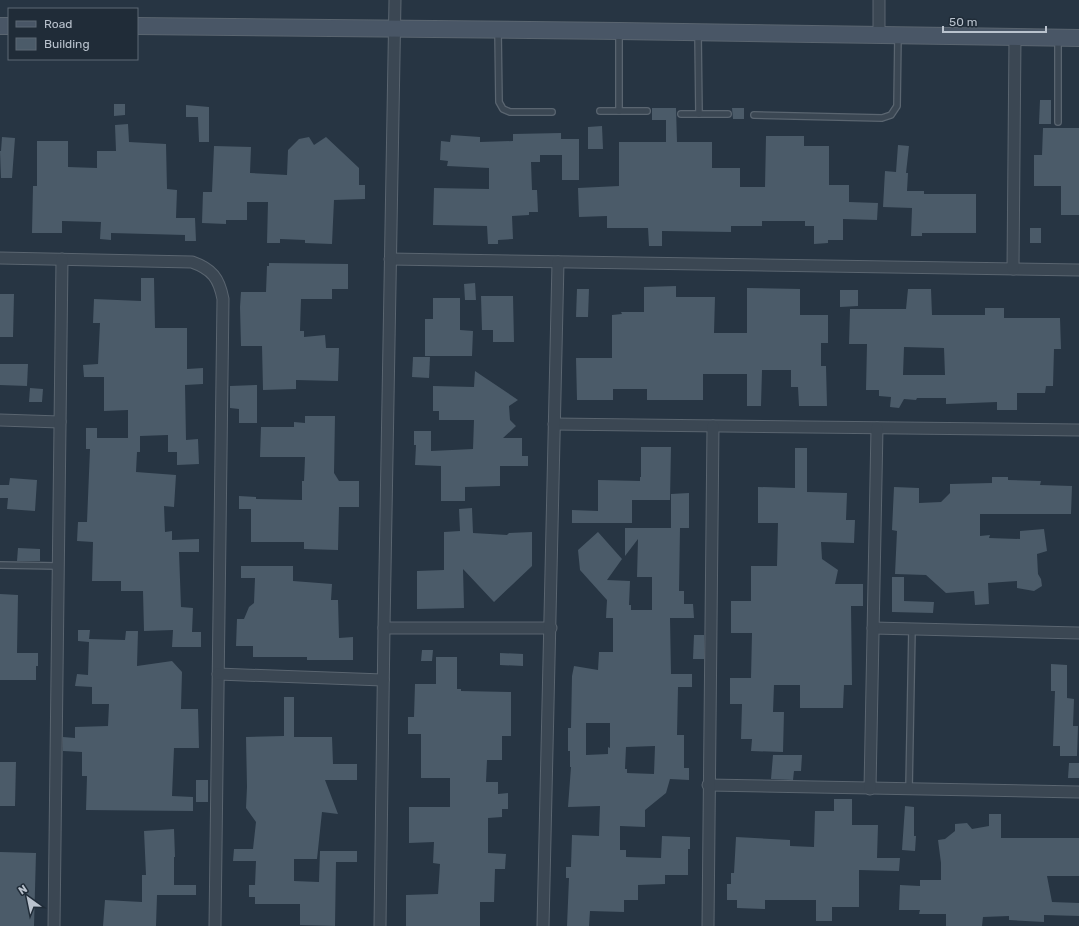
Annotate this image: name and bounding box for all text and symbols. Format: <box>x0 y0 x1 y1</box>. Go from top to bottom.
legend <box>8 8 138 60</box>
scale bar <box>943 8 1046 34</box>
text: 50 m <box>949 15 977 29</box>
text: Road <box>44 17 72 31</box>
text: Building <box>44 37 90 51</box>
north arrow <box>8 878 48 918</box>
text: N <box>16 882 30 898</box>

